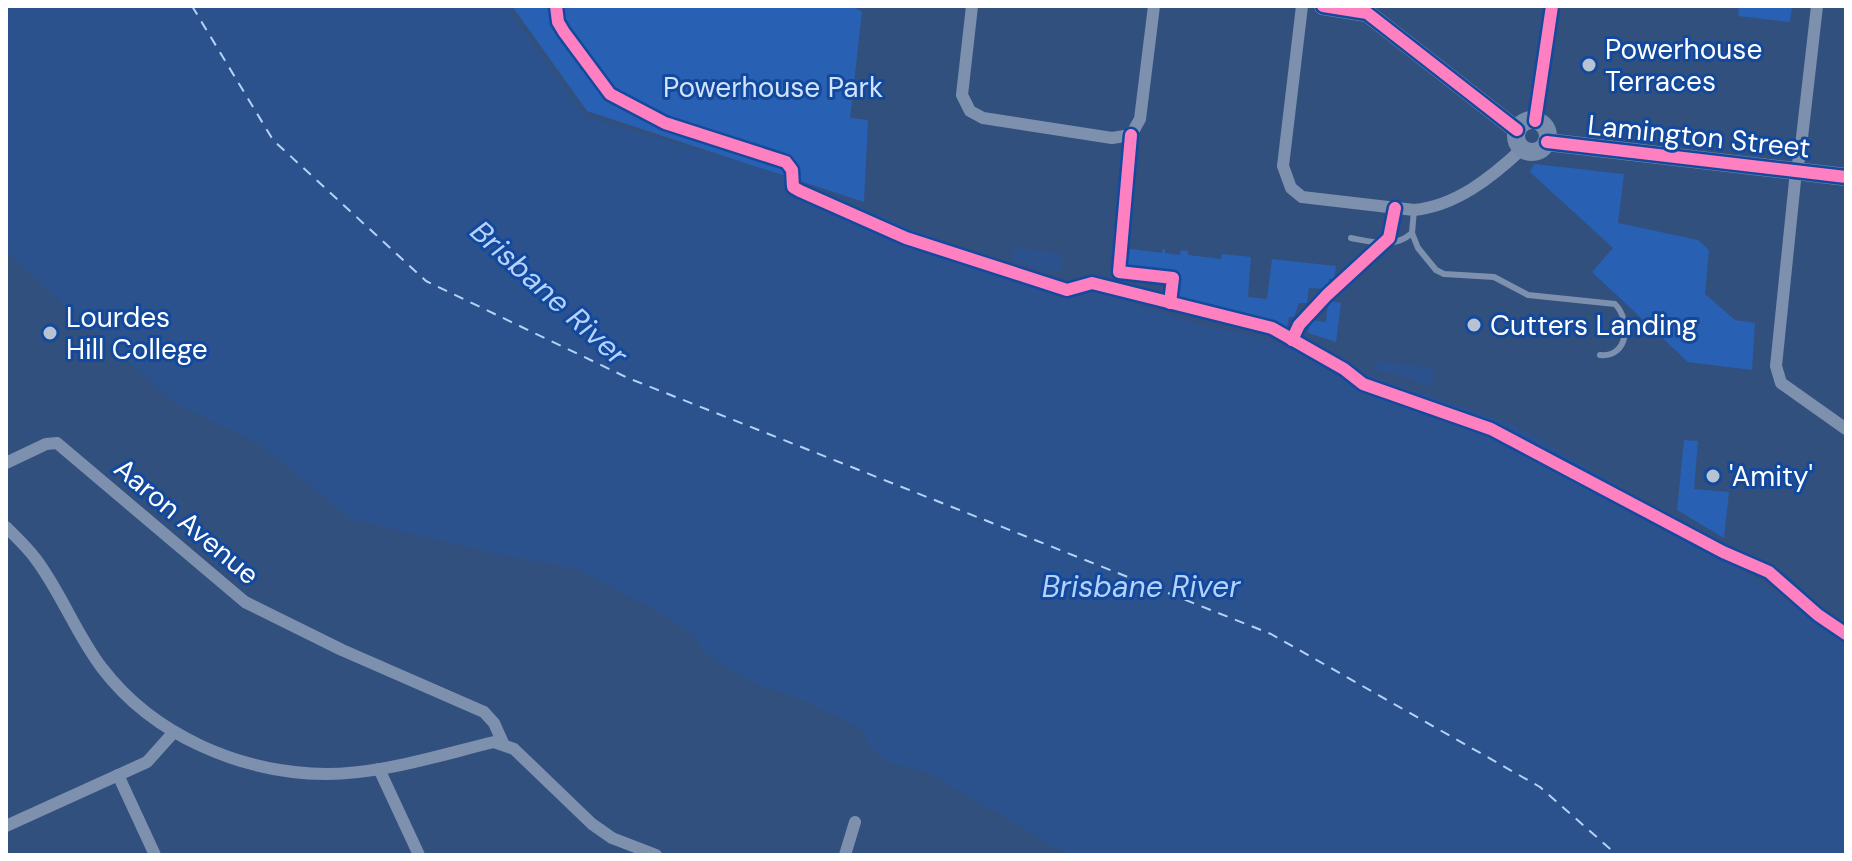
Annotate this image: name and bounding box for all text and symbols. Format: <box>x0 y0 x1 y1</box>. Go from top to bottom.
place label: Powerhouse Terraces <box>1605 31 1762 100</box>
marker: Powerhouse Terraces <box>1580 56 1598 74</box>
park label: Powerhouse Park <box>663 69 883 106</box>
street label: Lamington Street <box>1586 106 1812 167</box>
water label: Brisbane River <box>462 212 637 374</box>
place label: Lourdes Hill College <box>66 299 208 368</box>
place label: Cutters Landing <box>1490 307 1697 344</box>
marker: Cutters Landing <box>1465 316 1483 334</box>
marker: Lourdes Hill College <box>41 324 59 342</box>
street label: Aaron Avenue <box>106 450 267 593</box>
place label: 'Amity' <box>1729 458 1813 495</box>
marker: 'Amity' <box>1704 467 1722 485</box>
water label: Brisbane River <box>1042 567 1241 606</box>

